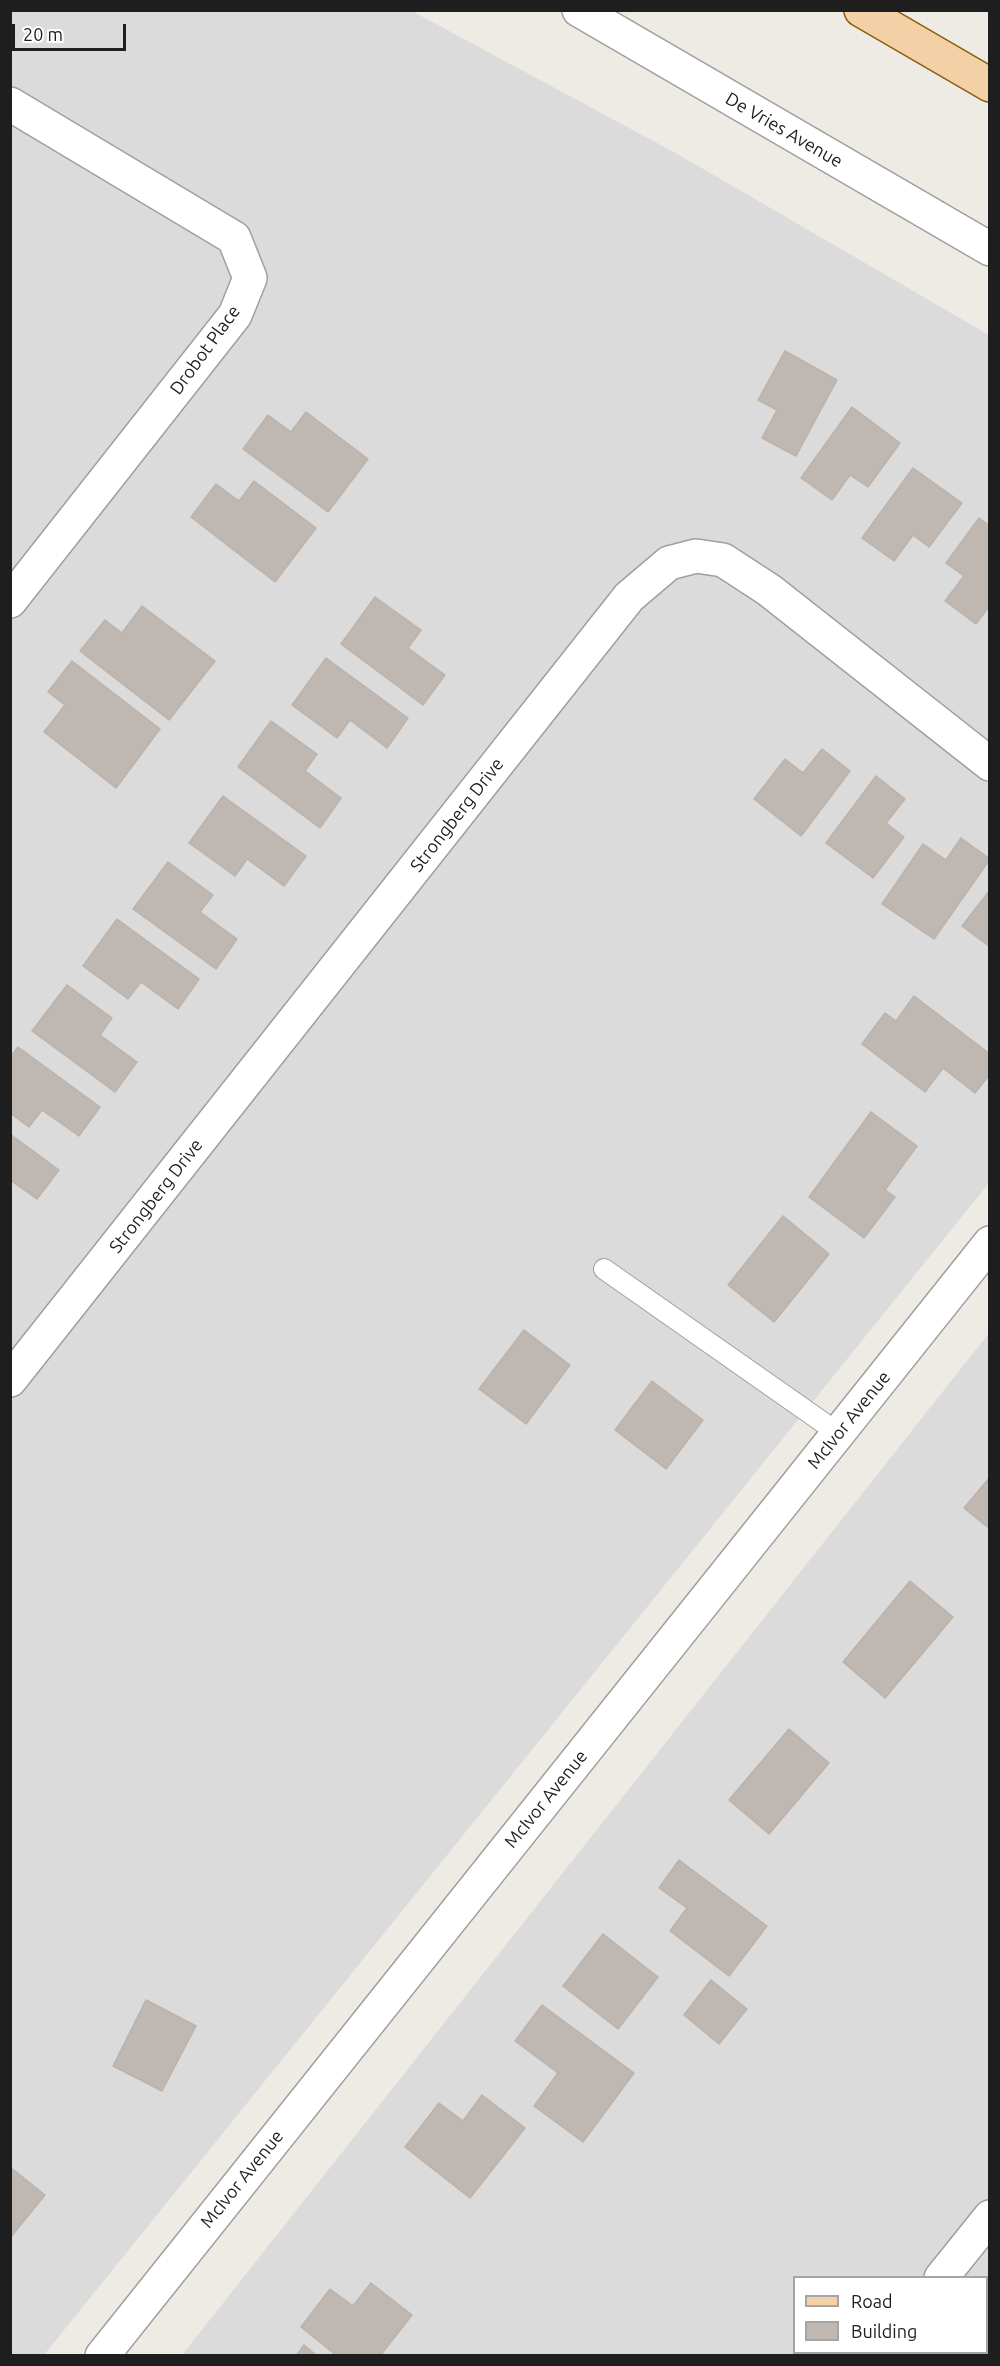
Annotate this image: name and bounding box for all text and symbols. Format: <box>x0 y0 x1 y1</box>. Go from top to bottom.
scale bar <box>15 12 129 50</box>
text: 20 m <box>23 24 63 44</box>
street label: De Vries Avenue <box>722 88 846 172</box>
street label: Drobot Place <box>165 301 245 399</box>
street label: Strongberg Drive <box>406 754 508 876</box>
street label: Strongberg Drive <box>105 1135 207 1257</box>
street label: McIvor Avenue <box>803 1367 895 1473</box>
street label: McIvor Avenue <box>500 1746 592 1852</box>
street label: McIvor Avenue <box>196 2126 288 2232</box>
legend <box>793 2276 988 2354</box>
text: Road <box>851 2291 893 2311</box>
text: Building <box>851 2321 917 2341</box>

